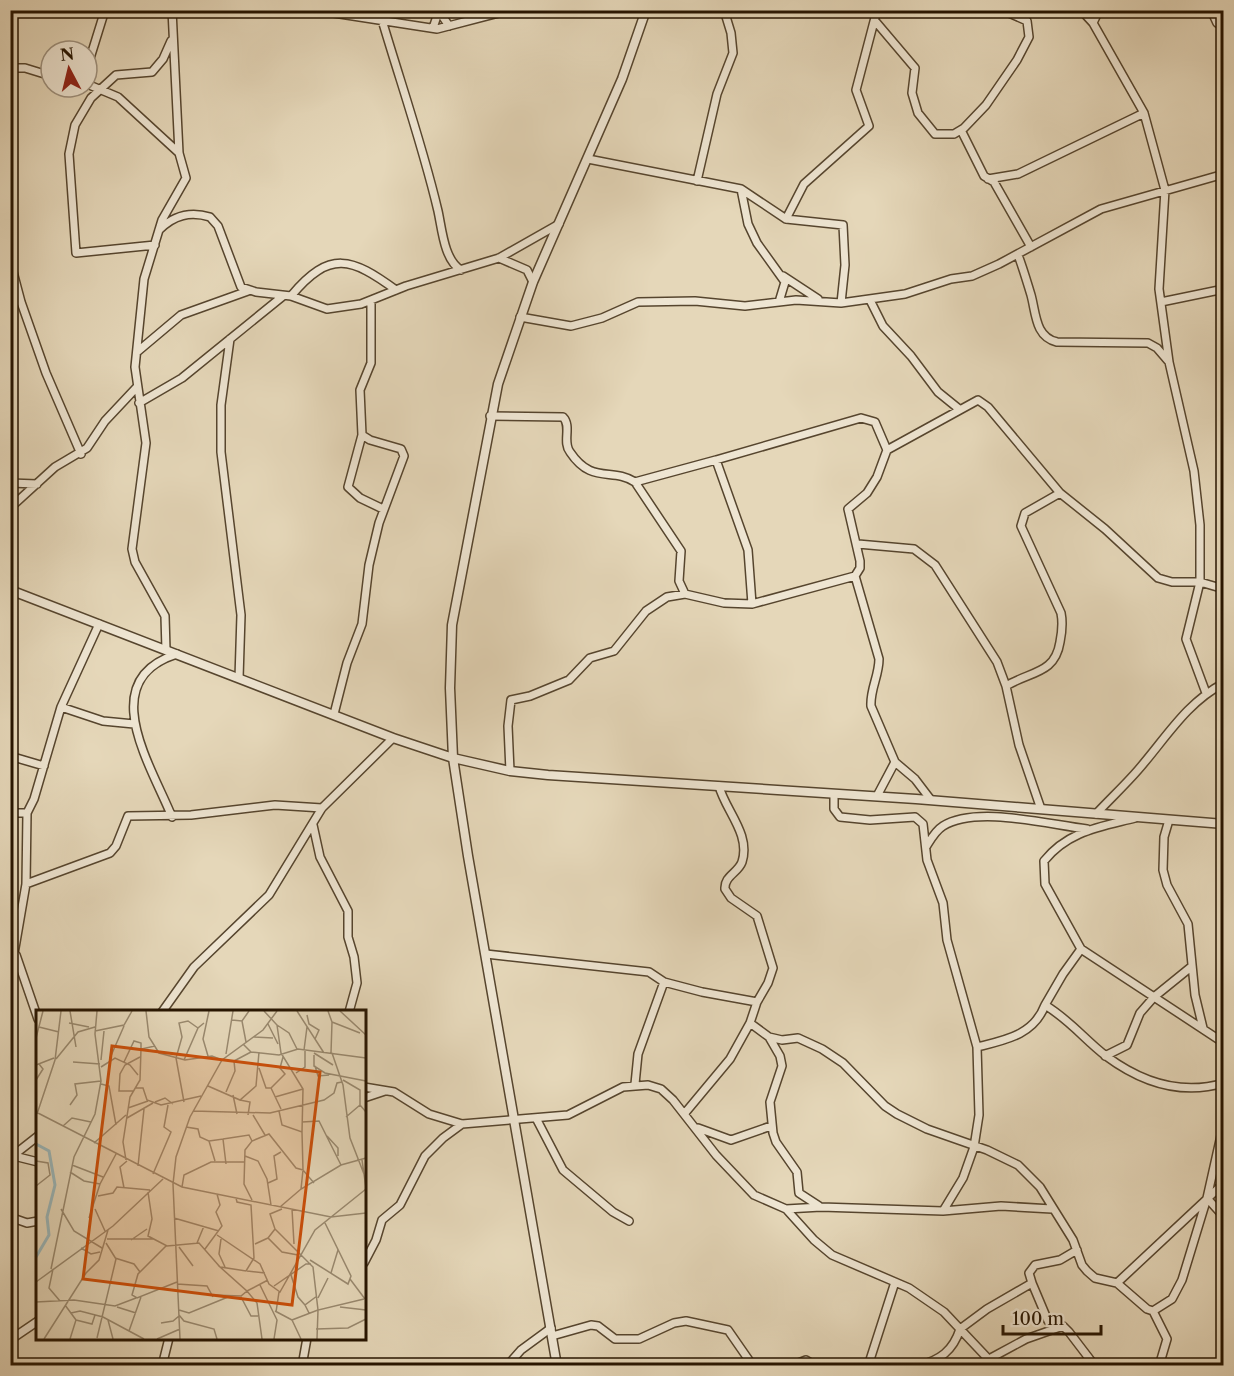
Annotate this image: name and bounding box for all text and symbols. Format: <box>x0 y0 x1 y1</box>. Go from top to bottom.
north arrow <box>39 39 99 99</box>
text: N <box>59 43 75 65</box>
inset map <box>36 1010 366 1340</box>
scale bar <box>1003 1298 1100 1336</box>
text: 100 m <box>1012 1308 1064 1330</box>

